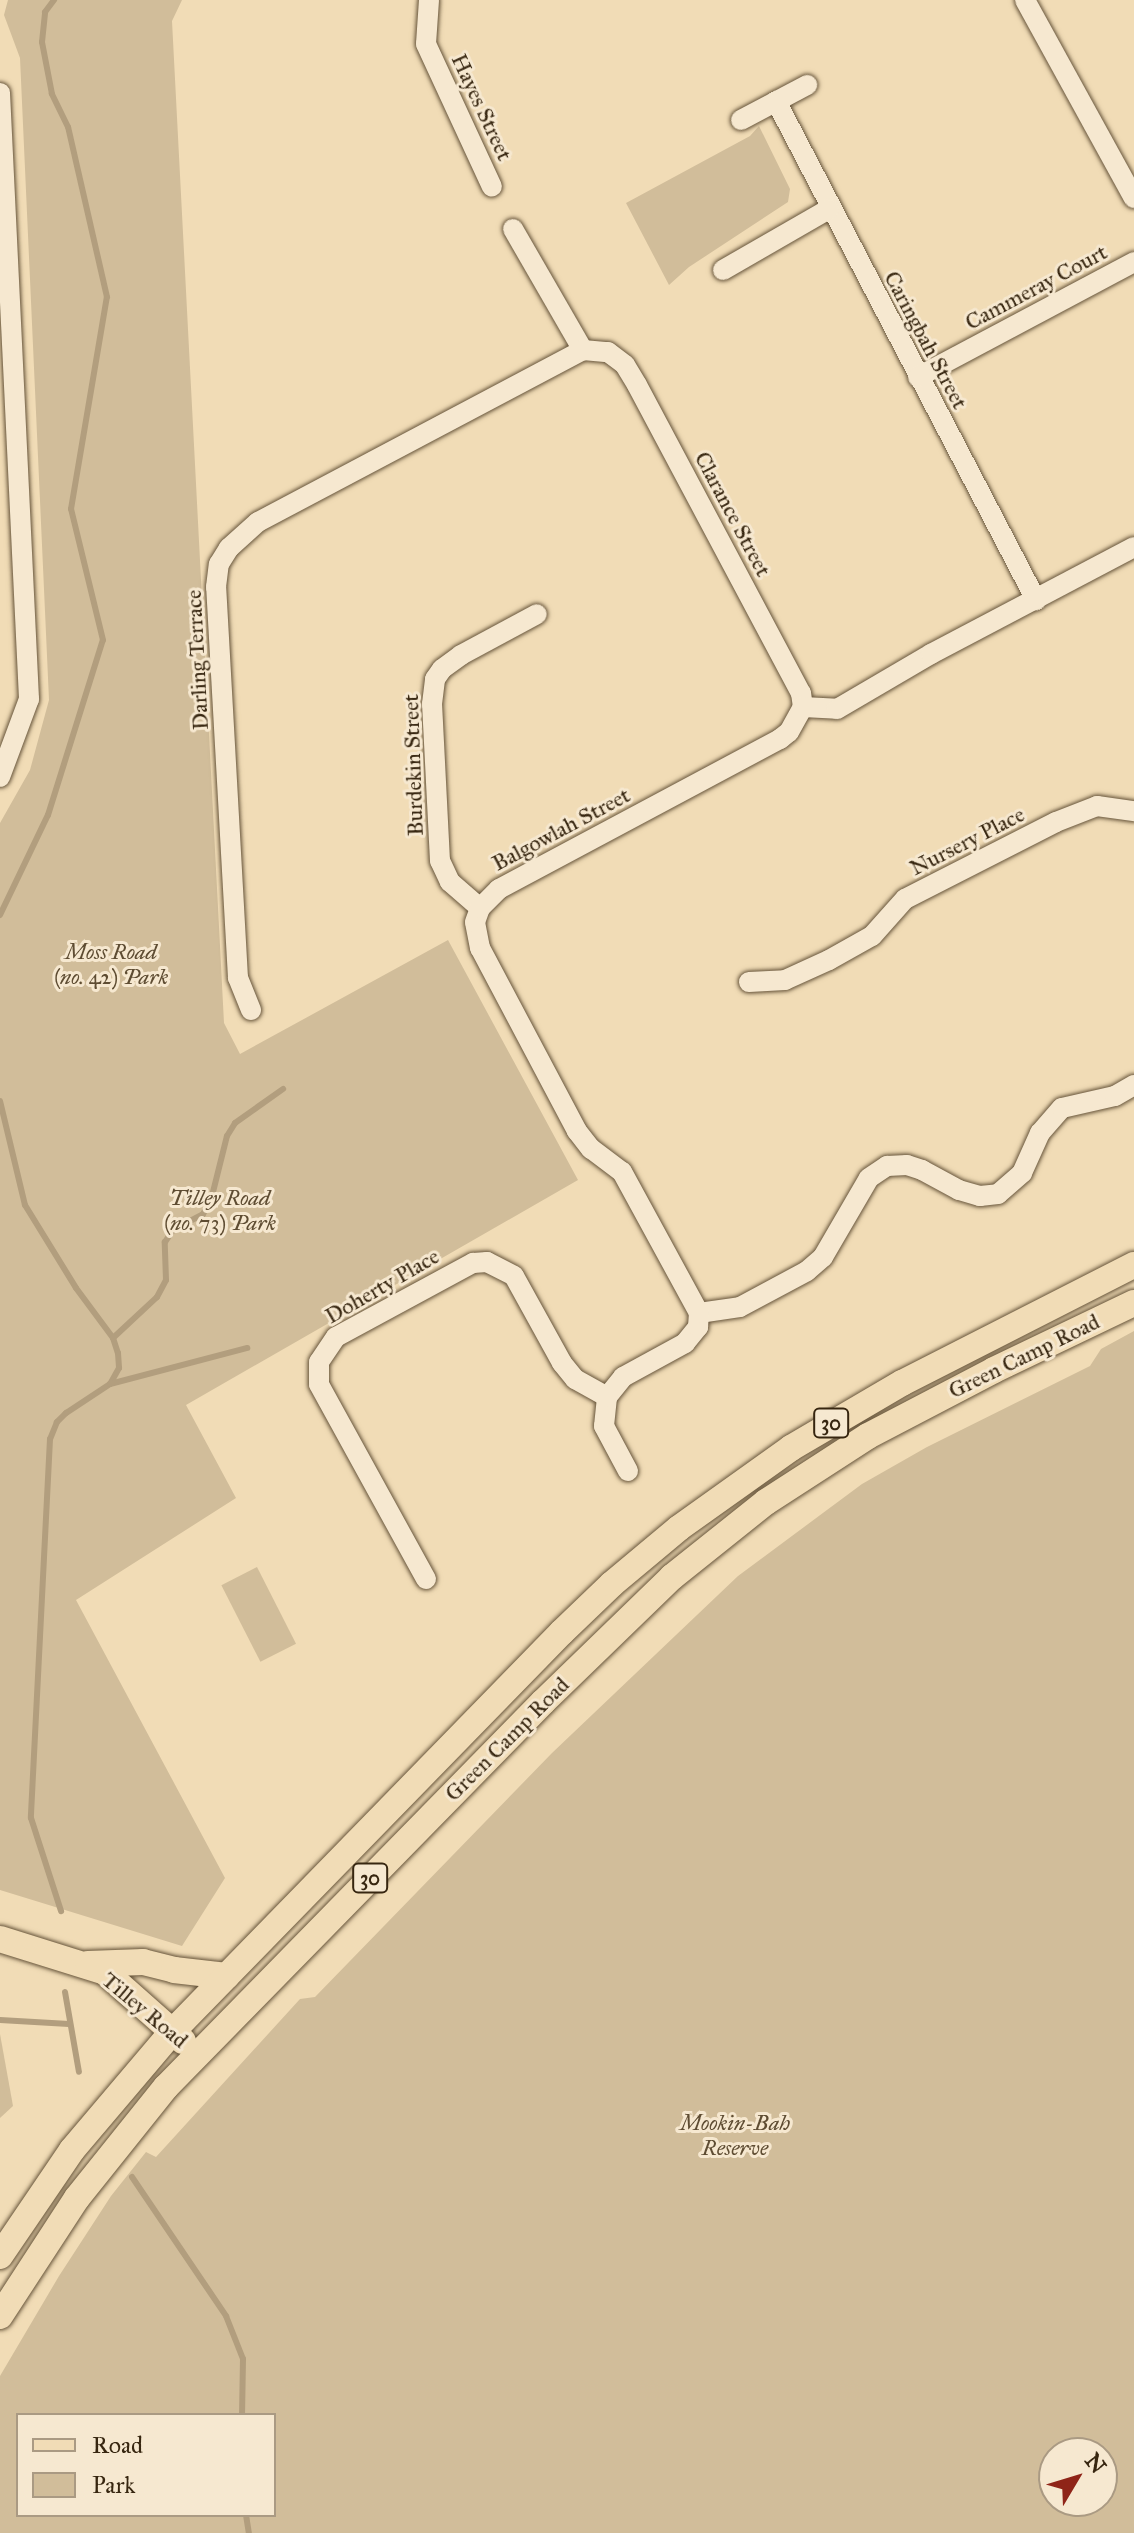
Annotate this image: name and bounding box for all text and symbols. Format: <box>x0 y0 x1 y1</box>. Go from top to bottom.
street label: Hayes Street <box>446 49 518 165</box>
street label: Cammeray Court <box>961 239 1111 335</box>
street label: Caringbah Street <box>879 267 973 413</box>
street label: Clarance Street <box>689 447 777 581</box>
street label: Darling Terrace <box>180 589 214 731</box>
street label: Burdekin Street <box>397 694 429 836</box>
street label: Balgowlah Street <box>488 782 634 876</box>
street label: Nursery Place <box>905 801 1029 881</box>
park label: Moss Road (no. 42) Park <box>54 938 168 990</box>
park label: Tilley Road (no. 73) Park <box>164 1184 276 1236</box>
street label: Doherty Place <box>320 1243 444 1329</box>
street label: Green Camp Road <box>944 1308 1104 1404</box>
road number: 30 <box>813 1407 849 1439</box>
street label: Green Camp Road <box>439 1671 575 1807</box>
road number: 30 <box>352 1862 388 1894</box>
street label: Tilley Road <box>97 1966 193 2054</box>
park label: Mookin-Bah Reserve <box>680 2109 790 2160</box>
legend <box>16 2413 276 2517</box>
text: Road <box>92 2430 143 2460</box>
north arrow <box>1038 2437 1118 2517</box>
text: N <box>1079 2447 1112 2479</box>
text: Park <box>92 2470 135 2500</box>

